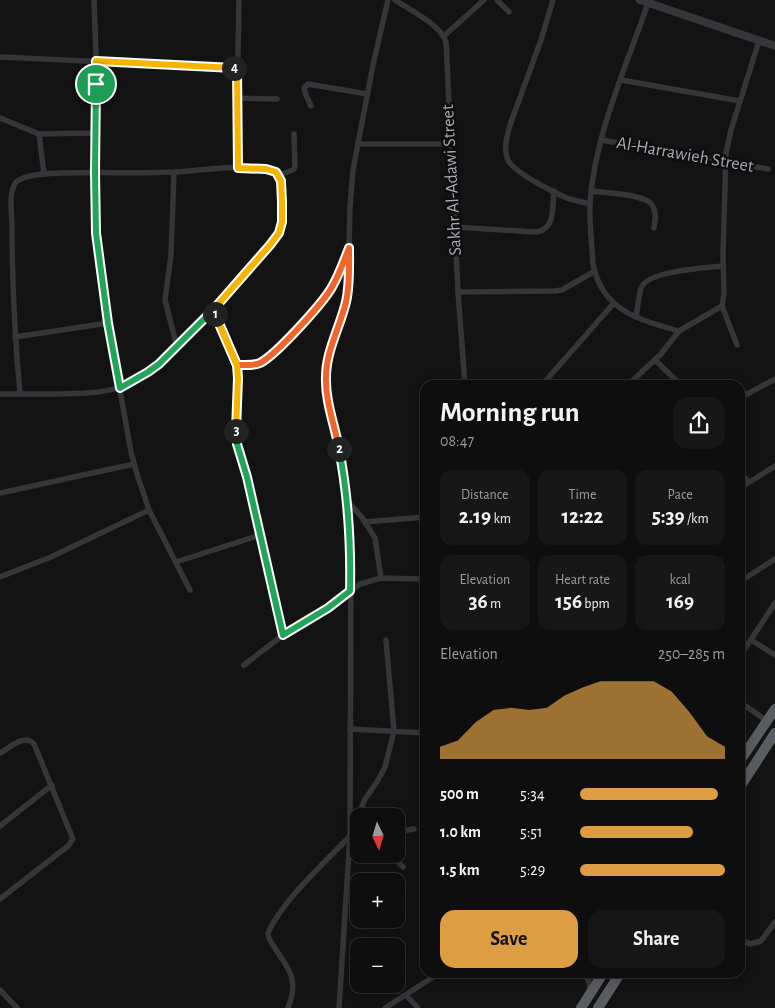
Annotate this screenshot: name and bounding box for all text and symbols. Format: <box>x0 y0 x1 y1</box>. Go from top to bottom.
pin: 4 <box>222 56 246 80</box>
text: 4 <box>231 61 238 75</box>
pin <box>75 63 117 105</box>
icon: arrive <box>82 70 110 98</box>
street label: Sakhr Al-Adawi Street <box>439 104 465 256</box>
street label: Al-Harrawieh Street <box>615 134 755 176</box>
pin: 1 <box>202 302 228 326</box>
text: 1 <box>213 307 218 321</box>
button: share <box>673 397 725 449</box>
text: Morning run <box>440 399 580 427</box>
pin: 3 <box>224 418 248 444</box>
text: 3 <box>233 424 240 438</box>
text: 08:47 <box>440 433 474 449</box>
pin: 2 <box>326 436 352 462</box>
text: 2 <box>336 442 343 456</box>
text: Distance <box>461 488 509 502</box>
text: Time <box>569 488 596 502</box>
text: Pace <box>668 488 693 502</box>
text: 2.19 <box>459 506 491 527</box>
text: 12:22 <box>561 506 604 527</box>
text: 5:39 <box>652 506 685 527</box>
text: km <box>491 512 511 526</box>
text: /km <box>685 512 709 526</box>
text: Elevation <box>460 573 510 587</box>
text: Heart rate <box>555 573 610 587</box>
text: kcal <box>669 573 691 587</box>
text: 36 <box>468 591 488 612</box>
text: 156 <box>555 591 582 612</box>
text: 169 <box>666 591 694 612</box>
text: m <box>488 597 501 611</box>
text: bpm <box>582 597 610 611</box>
text: Elevation <box>440 646 498 662</box>
text: 250–285 m <box>658 646 725 662</box>
text: 500 m <box>440 786 479 802</box>
text: 5:34 <box>520 786 545 802</box>
north arrow <box>350 808 405 862</box>
map controls <box>350 808 405 993</box>
text: 1.0 km <box>440 824 481 840</box>
text: 5:51 <box>520 824 543 840</box>
text: 1.5 km <box>440 862 480 878</box>
text: 5:29 <box>520 862 545 878</box>
button: + <box>350 873 405 928</box>
button: Save <box>440 910 578 968</box>
button: Share <box>588 910 725 968</box>
button: − <box>350 938 405 993</box>

